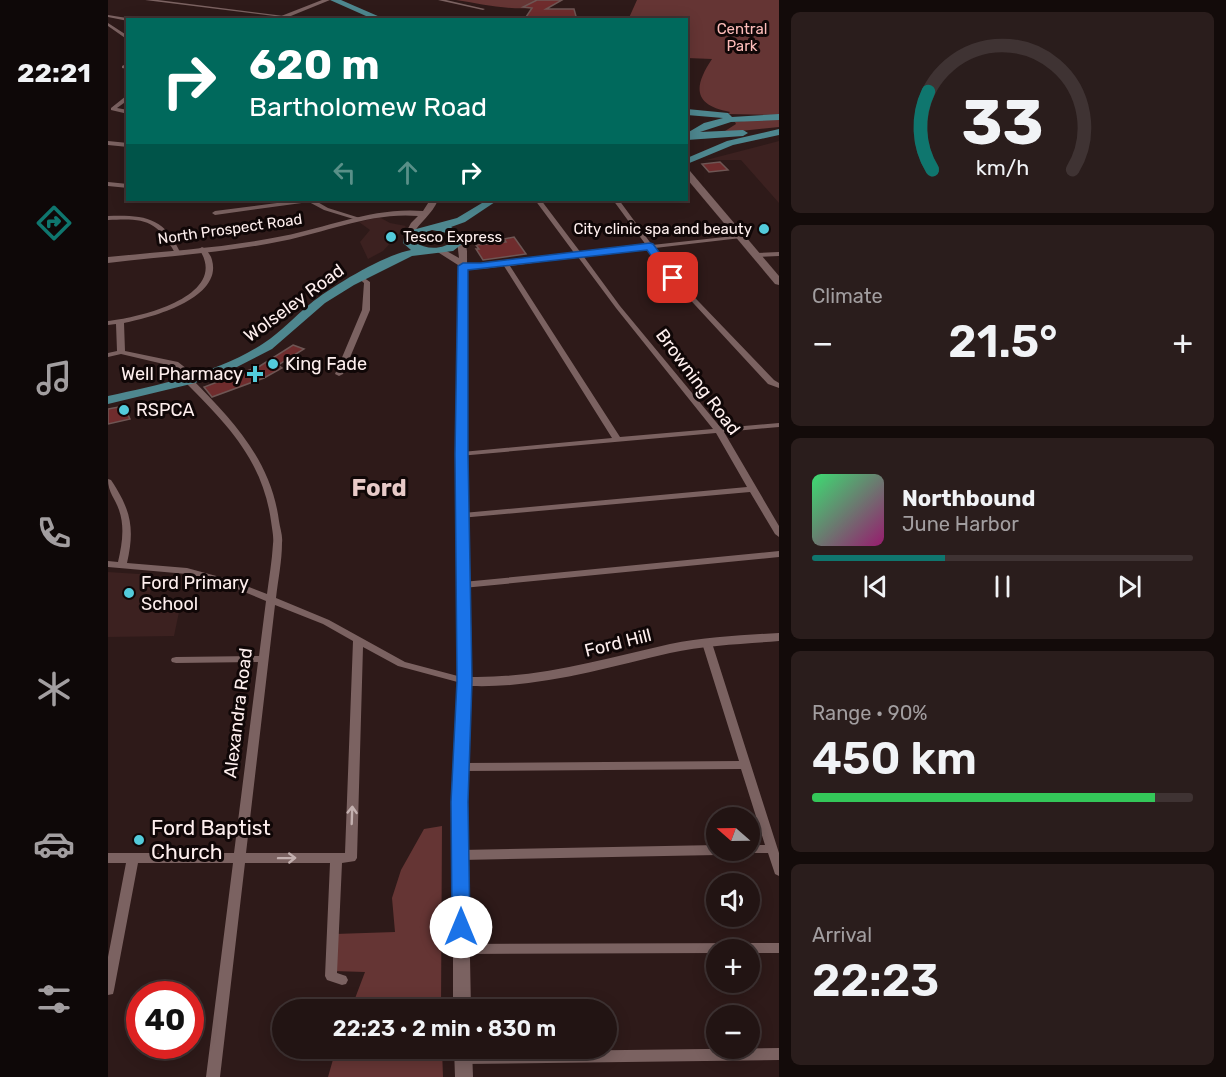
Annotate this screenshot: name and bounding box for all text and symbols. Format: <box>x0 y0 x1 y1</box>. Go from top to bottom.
park label: Central Park <box>717 20 767 55</box>
text: 620 m <box>249 40 380 90</box>
icon: right <box>150 42 228 120</box>
text: 22:21 <box>17 57 91 89</box>
text: 33 <box>961 86 1044 160</box>
text: Bartholomew Road <box>249 91 487 123</box>
text: km/h <box>976 155 1029 180</box>
icon: left <box>328 156 361 189</box>
icon: ahead <box>391 156 424 189</box>
icon: right <box>454 156 487 189</box>
icon: directions <box>33 202 75 244</box>
street label: North Prospect Road <box>157 210 303 248</box>
place label: City clinic spa and beauty <box>573 220 752 238</box>
marker: City clinic spa and beauty <box>757 222 771 236</box>
place label: Tesco Express <box>403 228 503 246</box>
marker: Tesco Express <box>384 230 398 244</box>
pin <box>647 252 698 303</box>
street label: Wolseley Road <box>240 259 348 347</box>
icon: arrive <box>656 261 689 294</box>
text: Climate <box>812 284 883 308</box>
text: 21.5° <box>948 315 1058 368</box>
text: − <box>812 323 833 362</box>
text: + <box>1172 323 1193 362</box>
street label: Browning Road <box>651 325 745 439</box>
place label: King Fade <box>285 353 367 375</box>
icon: music <box>33 357 75 399</box>
marker: King Fade <box>266 357 280 371</box>
place label: Well Pharmacy <box>121 363 243 385</box>
marker: Well Pharmacy <box>248 367 262 381</box>
place label: RSPCA <box>136 399 194 421</box>
marker: RSPCA <box>117 403 131 417</box>
district label: Ford <box>351 474 407 502</box>
text: Northbound <box>902 485 1035 512</box>
icon: phone <box>33 512 75 554</box>
text: June Harbor <box>902 512 1019 536</box>
icon: previous <box>859 570 892 603</box>
icon: pause <box>986 570 1019 603</box>
icon: next <box>1113 570 1146 603</box>
place label: Ford Primary School <box>141 572 249 615</box>
marker: Ford Primary School <box>122 586 136 600</box>
street label: Ford Hill <box>582 624 654 662</box>
street label: Alexandra Road <box>219 647 257 779</box>
icon: climate <box>33 668 75 710</box>
text: Range · 90% <box>812 701 928 725</box>
text: 450 km <box>812 732 977 785</box>
one-way arrow <box>347 805 358 825</box>
north arrow <box>706 807 760 861</box>
map controls <box>706 807 760 1059</box>
place label: Ford Baptist Church <box>151 815 271 864</box>
icon: car <box>33 823 75 865</box>
marker: Ford Baptist Church <box>132 833 146 847</box>
one-way arrow <box>277 852 297 864</box>
button: sound <box>706 873 760 927</box>
position arrow <box>429 895 493 959</box>
text: Arrival <box>812 923 872 947</box>
button: + <box>706 939 760 993</box>
text: 22:23 <box>812 954 939 1007</box>
icon: filters <box>33 978 75 1020</box>
speed limit sign: 40 <box>126 981 204 1059</box>
button: − <box>706 1005 760 1059</box>
text: 22:23 · 2 min · 830 m <box>333 1015 556 1042</box>

